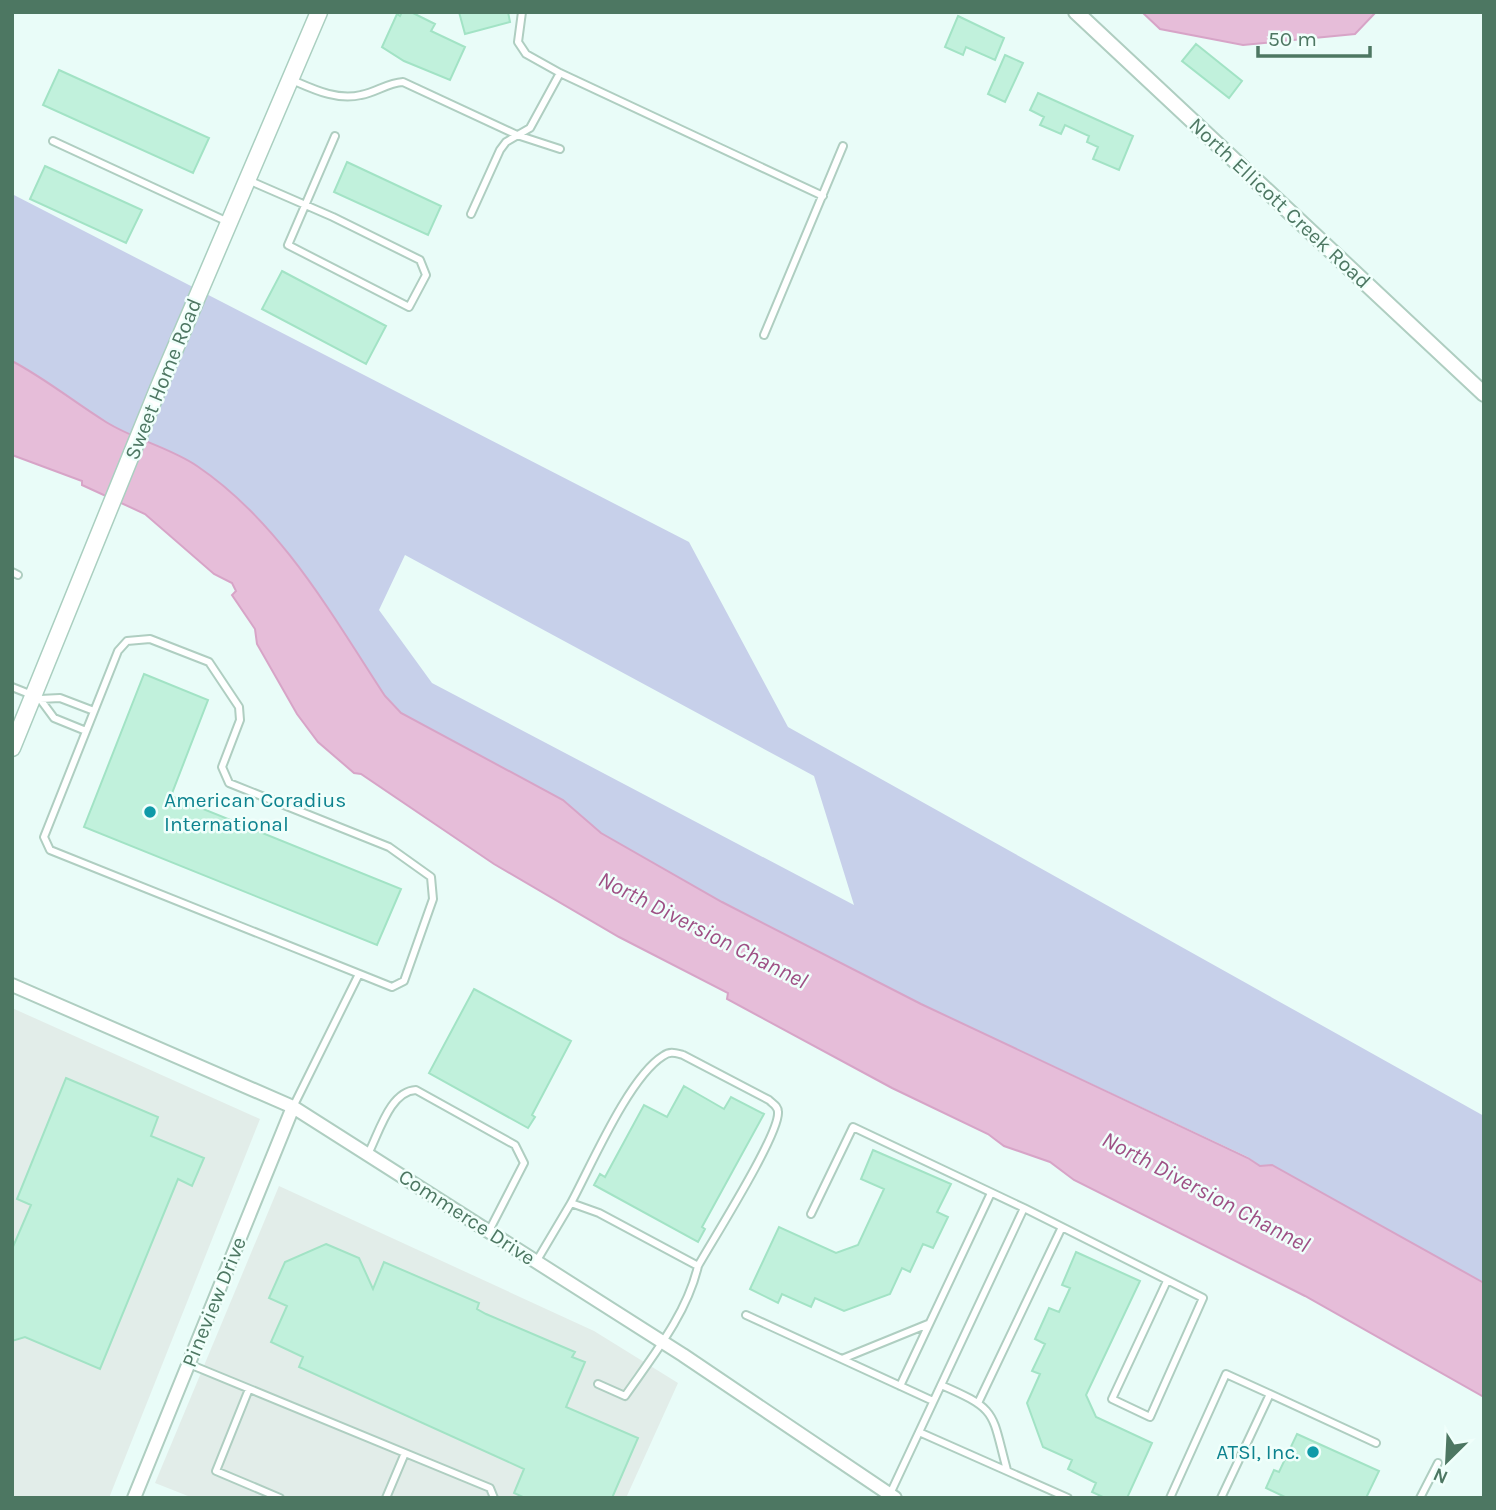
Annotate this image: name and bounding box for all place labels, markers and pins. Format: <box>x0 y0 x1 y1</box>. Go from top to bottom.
place label: American Coradius International <box>164 788 346 836</box>
marker: American Coradius International <box>142 804 158 820</box>
place label: ATSI, Inc. <box>1216 1440 1299 1464</box>
marker: ATSI, Inc. <box>1305 1444 1321 1460</box>

